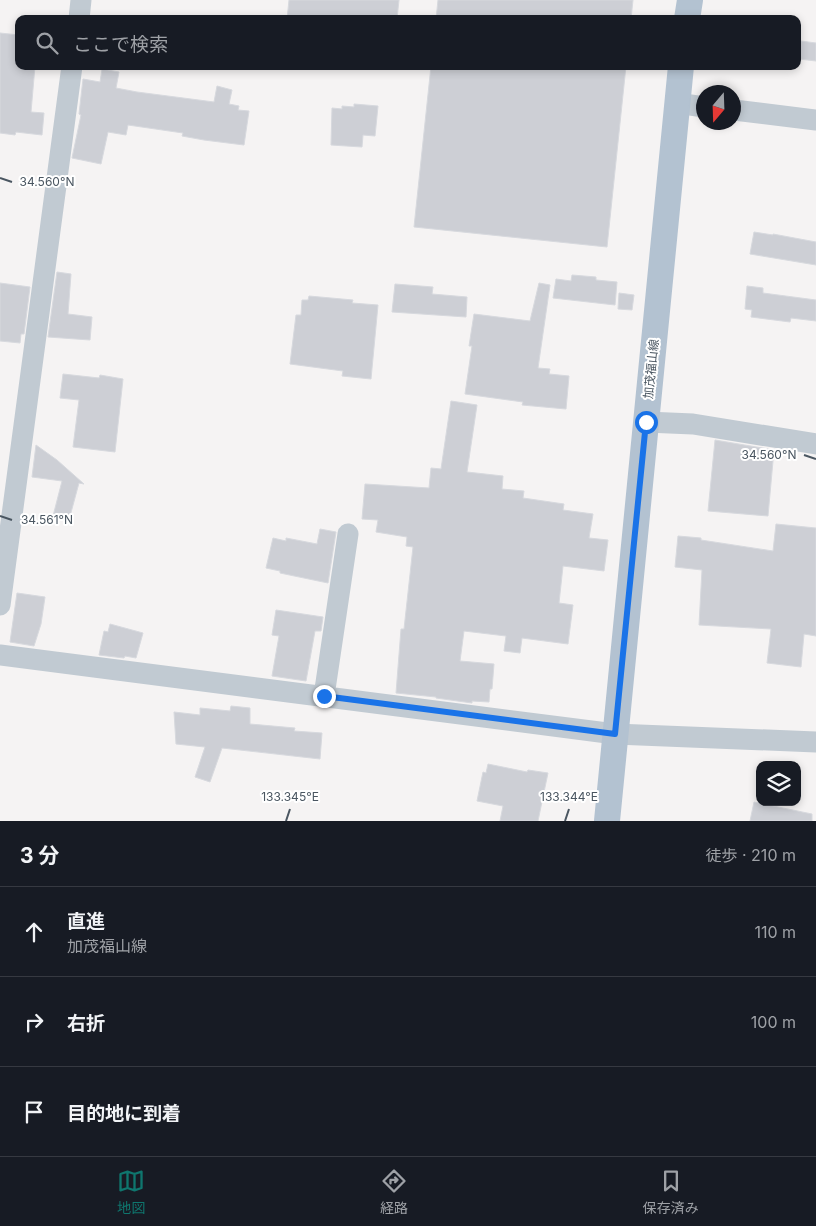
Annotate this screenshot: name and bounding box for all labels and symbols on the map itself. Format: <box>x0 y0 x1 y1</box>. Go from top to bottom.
north arrow <box>696 85 741 130</box>
text: 34.560°N <box>20 174 74 189</box>
street label: 加茂福山線 <box>640 338 662 400</box>
route start <box>635 411 658 434</box>
text: 34.560°N <box>742 447 796 462</box>
text: 34.561°N <box>21 512 73 527</box>
route end <box>313 685 336 708</box>
text: 133.345°E <box>261 789 319 804</box>
text: 133.344°E <box>540 789 598 804</box>

